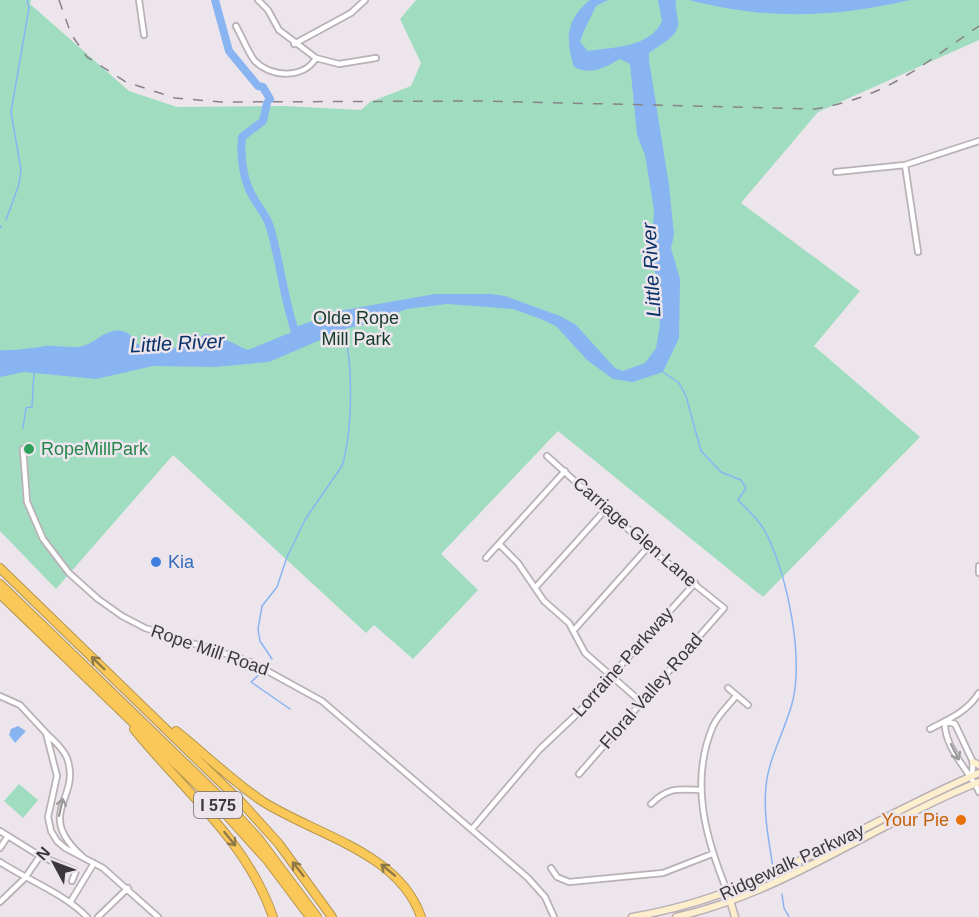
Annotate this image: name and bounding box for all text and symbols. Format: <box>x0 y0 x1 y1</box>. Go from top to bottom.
water label: Little River <box>637 221 664 318</box>
park label: Olde Rope Mill Park <box>313 308 399 349</box>
water label: Little River <box>129 329 226 356</box>
place label: RopeMillPark <box>41 439 149 459</box>
marker: RopeMillPark <box>22 442 36 456</box>
street label: Carriage Glen Lane <box>569 473 701 591</box>
place label: Kia <box>168 552 195 572</box>
marker: Kia <box>149 555 163 569</box>
street label: Lorraine Parkway <box>569 603 677 721</box>
street label: Rope Mill Road <box>149 621 271 679</box>
street label: Floral Valley Road <box>596 629 706 753</box>
one-way arrow <box>91 656 106 670</box>
one-way arrow <box>950 743 962 761</box>
road number: I 575 <box>194 792 242 818</box>
one-way arrow <box>56 798 68 817</box>
place label: Your Pie <box>882 810 949 830</box>
marker: Your Pie <box>954 813 968 827</box>
street label: Ridgewalk Parkway <box>717 820 867 904</box>
one-way arrow <box>223 831 236 847</box>
north arrow <box>24 833 84 893</box>
text: N <box>33 844 53 863</box>
one-way arrow <box>292 862 305 878</box>
one-way arrow <box>380 863 396 876</box>

